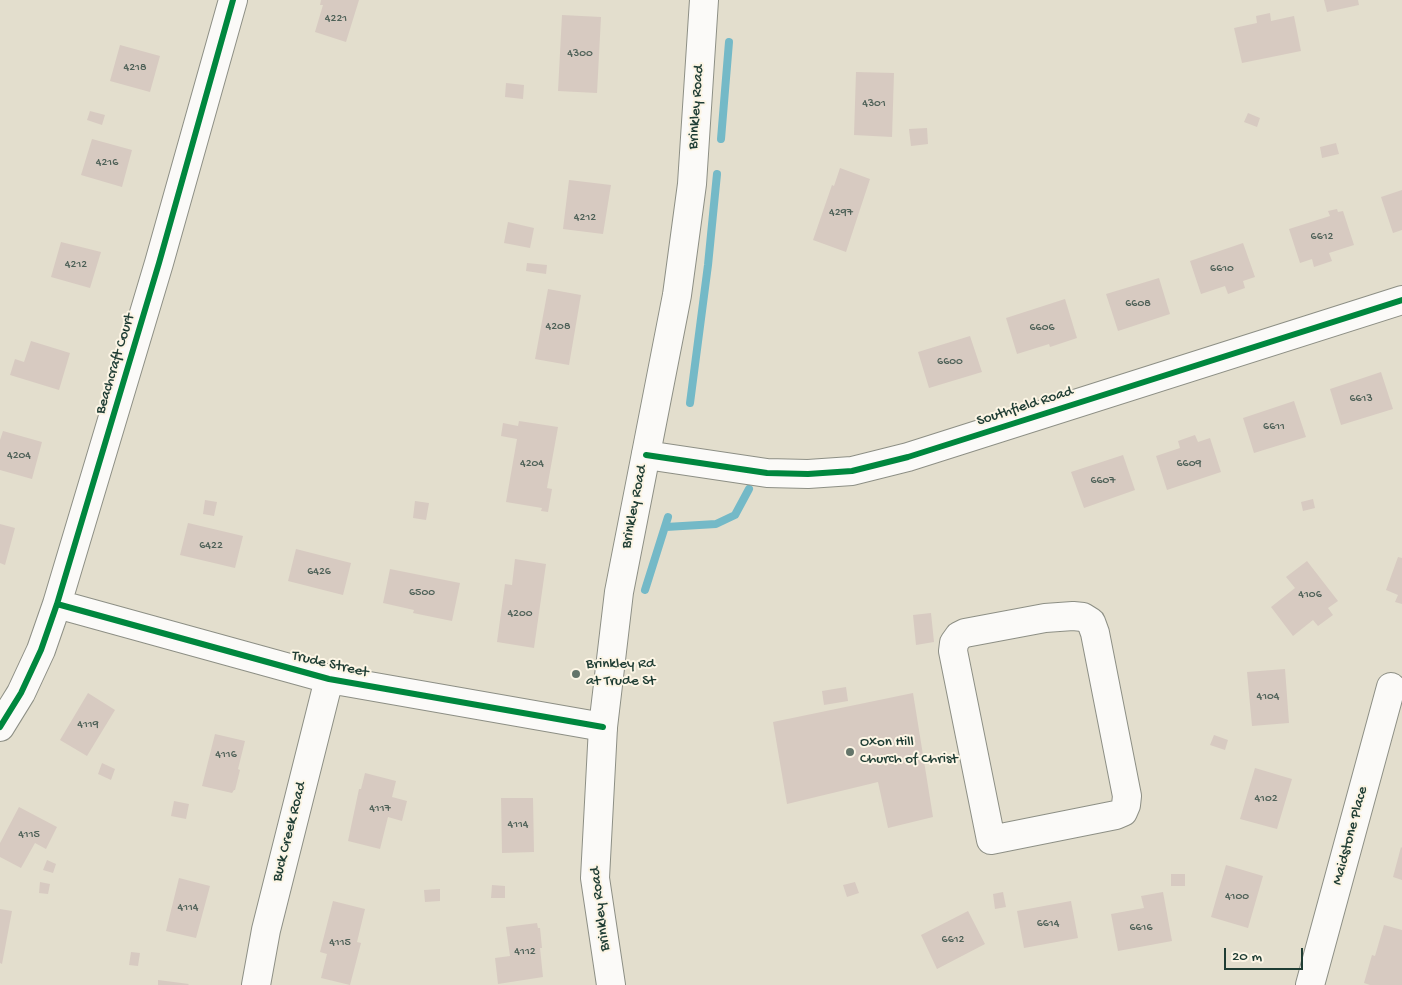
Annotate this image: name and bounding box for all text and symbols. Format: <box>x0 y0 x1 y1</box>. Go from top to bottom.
house number: 4221 <box>325 12 347 26</box>
house number: 4300 <box>567 47 593 61</box>
house number: 4218 <box>124 61 146 75</box>
street label: Brinkley Road <box>685 64 709 150</box>
house number: 4301 <box>862 97 886 111</box>
house number: 4216 <box>96 156 118 170</box>
house number: 4297 <box>829 206 853 220</box>
house number: 4212 <box>574 211 596 225</box>
house number: 6612 <box>1311 230 1333 244</box>
house number: 4212 <box>65 258 87 272</box>
house number: 6610 <box>1210 262 1234 276</box>
house number: 6608 <box>1125 297 1151 311</box>
street label: Beachcraft Court <box>92 312 140 416</box>
house number: 4208 <box>546 320 570 334</box>
house number: 6606 <box>1029 321 1055 335</box>
house number: 6600 <box>937 355 963 369</box>
street label: Southfield Road <box>975 383 1075 431</box>
house number: 6613 <box>1349 392 1373 406</box>
house number: 6611 <box>1263 420 1285 434</box>
house number: 4204 <box>7 449 31 463</box>
house number: 4204 <box>520 457 544 471</box>
house number: 6609 <box>1177 457 1201 471</box>
street label: Brinkley Road <box>618 464 652 550</box>
house number: 6607 <box>1090 474 1116 488</box>
house number: 6422 <box>199 539 223 553</box>
house number: 6426 <box>307 565 331 579</box>
house number: 6500 <box>409 586 435 600</box>
house number: 4106 <box>1298 588 1322 602</box>
house number: 4200 <box>507 607 533 621</box>
street label: Trude Street <box>290 647 370 683</box>
place label: Brinkley Rd at Trude St <box>586 656 655 691</box>
marker: Brinkley Rd at Trude St <box>570 668 582 680</box>
house number: 4104 <box>1256 690 1280 704</box>
house number: 4119 <box>77 718 99 732</box>
place label: Oxon Hill Church of Christ <box>860 734 958 769</box>
marker: Oxon Hill Church of Christ <box>844 746 856 758</box>
house number: 4116 <box>215 748 237 762</box>
street label: Buck Creek Road <box>269 780 311 884</box>
street label: Maidstone Place <box>1329 785 1373 887</box>
house number: 4102 <box>1254 792 1278 806</box>
house number: 4117 <box>369 802 391 816</box>
house number: 4114 <box>507 818 529 832</box>
house number: 4115 <box>18 828 40 842</box>
street label: Brinkley Road <box>587 866 615 952</box>
house number: 4100 <box>1225 890 1249 904</box>
house number: 4114 <box>177 901 199 915</box>
house number: 6614 <box>1037 917 1059 931</box>
house number: 6616 <box>1129 921 1153 935</box>
house number: 6612 <box>942 933 964 947</box>
house number: 4115 <box>329 936 351 950</box>
scale bar <box>1227 938 1306 970</box>
house number: 4112 <box>514 945 536 959</box>
text: 20 m <box>1232 948 1262 966</box>

